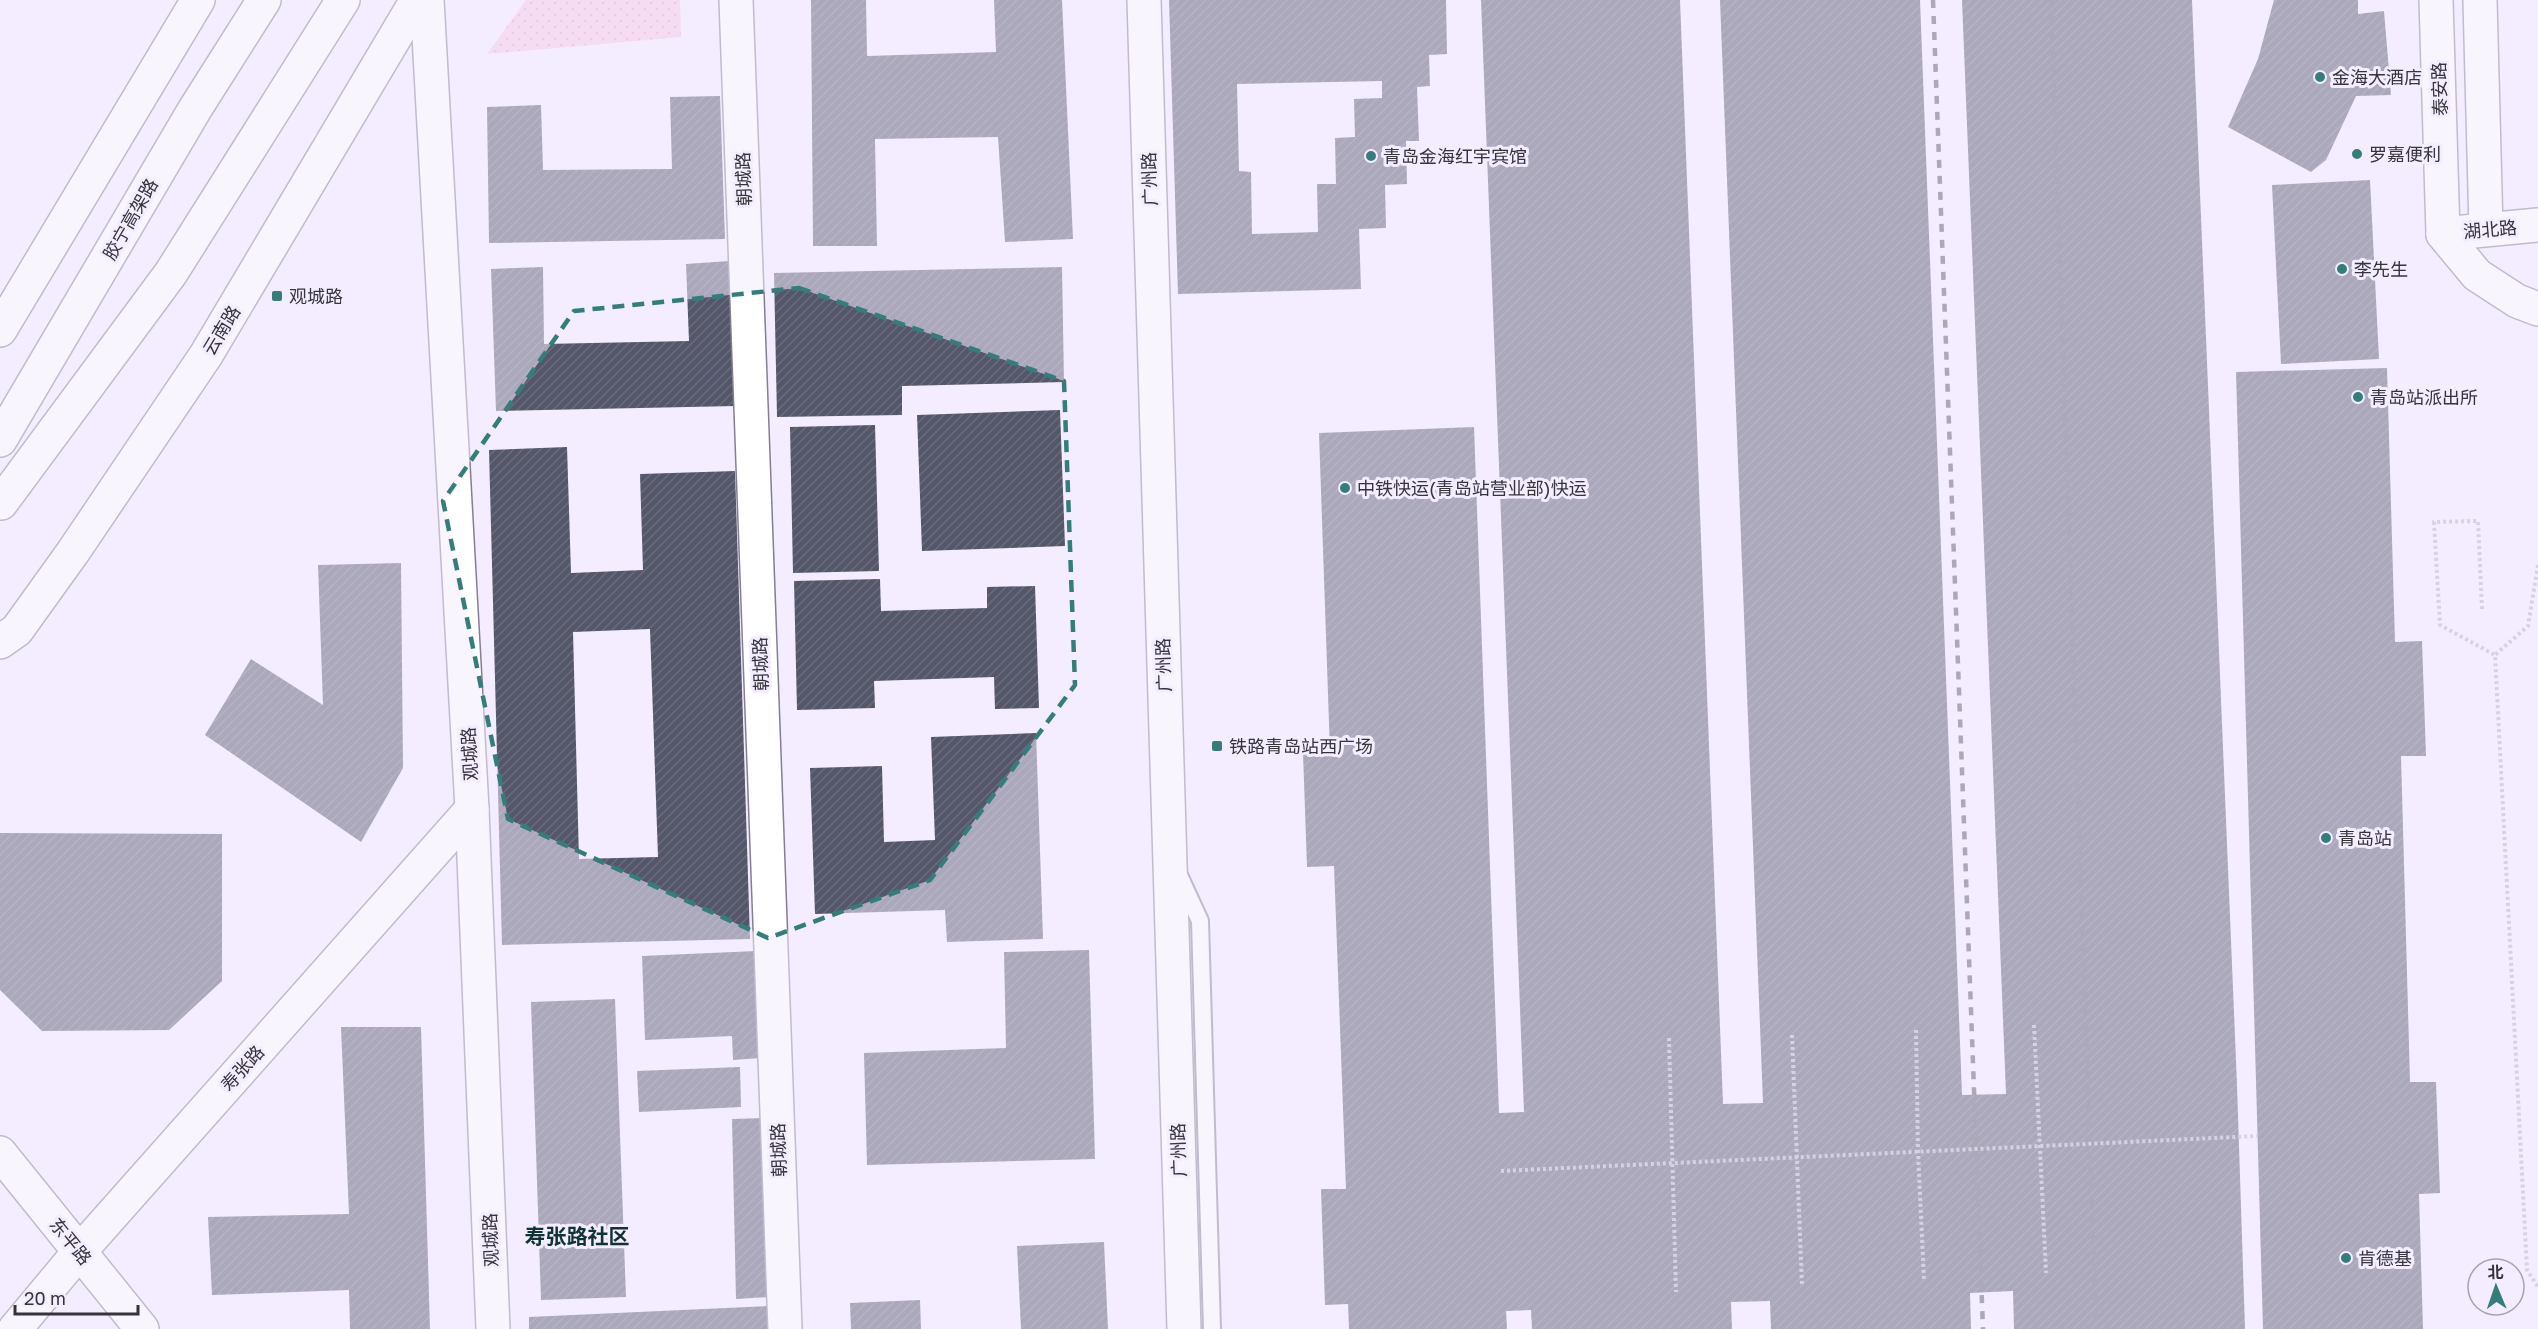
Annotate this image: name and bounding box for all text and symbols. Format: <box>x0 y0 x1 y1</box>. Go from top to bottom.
street label: 泰安路 <box>2427 62 2451 116</box>
place label: 金海大酒店 <box>2332 66 2422 88</box>
marker: 金海大酒店 <box>2313 70 2327 84</box>
place label: 罗嘉便利 <box>2369 143 2441 165</box>
place label: 青岛金海红宇宾馆 <box>1383 145 1527 167</box>
marker: 罗嘉便利 <box>2350 147 2364 161</box>
marker: 青岛金海红宇宾馆 <box>1364 149 1378 163</box>
street label: 朝城路 <box>731 152 755 206</box>
street label: 广州路 <box>1137 152 1161 206</box>
street label: 胶宁高架路 <box>98 175 162 263</box>
street label: 湖北路 <box>2462 216 2518 242</box>
place label: 李先生 <box>2354 258 2408 280</box>
marker: 李先生 <box>2335 262 2349 276</box>
place label: 观城路 <box>289 285 343 307</box>
marker: 观城路 <box>270 289 284 303</box>
street label: 云南路 <box>198 301 244 359</box>
place label: 青岛站派出所 <box>2370 386 2478 408</box>
marker: 青岛站派出所 <box>2351 390 2365 404</box>
place label: 中铁快运(青岛站营业部)快运 <box>1357 477 1587 499</box>
marker: 中铁快运(青岛站营业部)快运 <box>1338 481 1352 495</box>
street label: 朝城路 <box>748 637 772 691</box>
street label: 广州路 <box>1151 638 1175 692</box>
street label: 观城路 <box>457 726 481 782</box>
place label: 铁路青岛站西广场 <box>1229 735 1373 757</box>
marker: 铁路青岛站西广场 <box>1210 739 1224 753</box>
place label: 青岛站 <box>2338 827 2392 849</box>
marker: 青岛站 <box>2319 831 2333 845</box>
street label: 寿张路 <box>216 1041 268 1095</box>
street label: 朝城路 <box>766 1123 790 1177</box>
street label: 广州路 <box>1166 1123 1190 1177</box>
street label: 东平路 <box>45 1213 97 1269</box>
street label: 观城路 <box>478 1213 502 1267</box>
district label: 寿张路社区 <box>525 1223 630 1249</box>
place label: 肯德基 <box>2358 1247 2412 1269</box>
marker: 肯德基 <box>2339 1251 2353 1265</box>
north arrow <box>2466 1257 2526 1317</box>
text: 北 <box>2487 1262 2504 1282</box>
scale bar <box>15 1278 138 1316</box>
text: 20 m <box>24 1287 66 1309</box>

